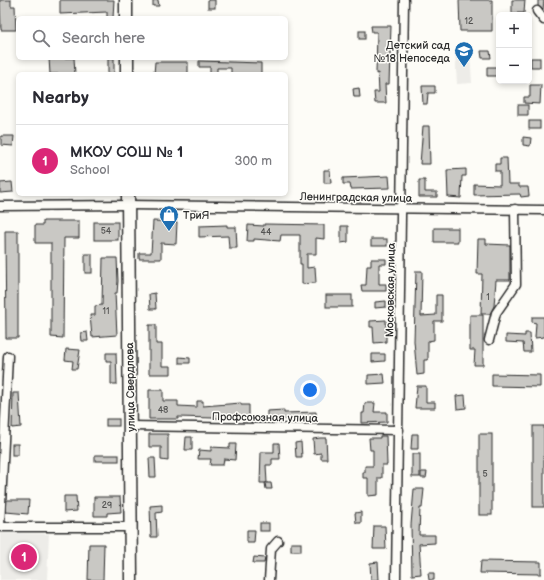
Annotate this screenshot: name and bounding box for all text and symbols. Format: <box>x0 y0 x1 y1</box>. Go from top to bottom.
map controls <box>496 12 532 84</box>
button: + <box>496 12 532 48</box>
search box <box>16 16 288 60</box>
house number: 12 <box>465 16 474 27</box>
icon: search <box>30 27 52 49</box>
text: Search here <box>62 29 145 48</box>
place label: Детский сад №18 Непоседа <box>373 39 450 65</box>
school or university icon: Детский сад №18 Непоседа <box>453 40 475 68</box>
button: − <box>496 48 532 84</box>
text: Nearby <box>32 88 89 108</box>
text: МКОУ СОШ № 1 <box>70 143 183 162</box>
text: 1 <box>42 153 48 169</box>
text: 300 m <box>234 153 272 169</box>
text: School <box>70 162 110 178</box>
street label: Ленинградская улица <box>299 190 413 205</box>
shop icon: ТриЯ <box>158 204 180 232</box>
place label: ТриЯ <box>183 209 209 222</box>
house number: 54 <box>101 226 112 237</box>
house number: 44 <box>261 227 272 238</box>
street label: Московская улица <box>383 242 398 337</box>
house number: 1 <box>486 292 490 303</box>
house number: 11 <box>103 306 109 317</box>
street label: улица Свердлова <box>123 342 138 432</box>
your location <box>300 380 320 400</box>
house number: 48 <box>158 405 168 416</box>
street label: Профсоюзная улица <box>212 410 319 425</box>
house number: 5 <box>482 469 488 480</box>
house number: 29 <box>102 500 112 511</box>
pin: 1 <box>11 542 37 572</box>

